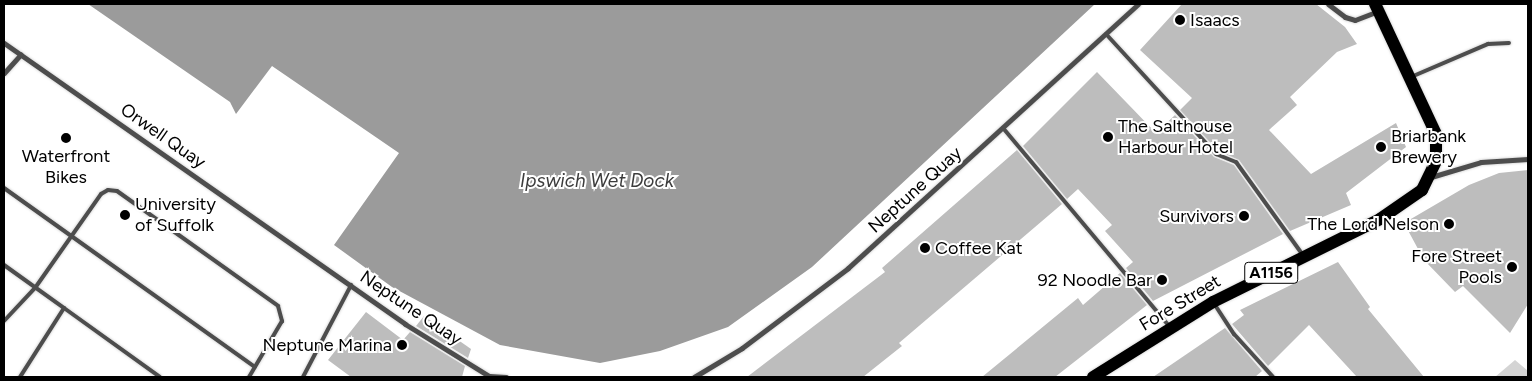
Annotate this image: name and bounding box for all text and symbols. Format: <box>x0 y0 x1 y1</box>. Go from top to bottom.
place label: Isaacs <box>1190 9 1240 31</box>
marker: Isaacs <box>1174 14 1186 26</box>
street label: Orwell Quay <box>116 99 210 173</box>
place label: The Salthouse Harbour Hotel <box>1118 116 1233 158</box>
place label: Briarbank Brewery <box>1391 126 1466 168</box>
marker: The Salthouse Harbour Hotel <box>1102 131 1114 143</box>
marker: Waterfront Bikes <box>60 132 72 144</box>
marker: Briarbank Brewery <box>1375 141 1387 153</box>
street label: Neptune Quay <box>864 142 966 238</box>
place label: Waterfront Bikes <box>22 146 110 188</box>
water label: Ipswich Wet Dock <box>520 170 674 192</box>
place label: University of Suffolk <box>135 194 216 236</box>
place label: Survivors <box>1159 205 1234 227</box>
marker: University of Suffolk <box>119 209 131 221</box>
marker: Survivors <box>1238 210 1250 222</box>
place label: The Lord Nelson <box>1307 213 1439 235</box>
marker: The Lord Nelson <box>1443 218 1455 230</box>
place label: Coffee Kat <box>935 237 1023 259</box>
marker: Coffee Kat <box>919 242 931 254</box>
place label: Fore Street Pools <box>1411 246 1502 288</box>
road number: A1156 <box>1244 260 1298 286</box>
marker: Fore Street Pools <box>1506 261 1518 273</box>
street label: Neptune Quay <box>356 266 466 350</box>
place label: 92 Noodle Bar <box>1037 269 1152 291</box>
street label: Fore Street <box>1135 270 1225 336</box>
marker: 92 Noodle Bar <box>1156 274 1168 286</box>
place label: Neptune Marina <box>263 334 392 356</box>
marker: Neptune Marina <box>396 339 408 351</box>

